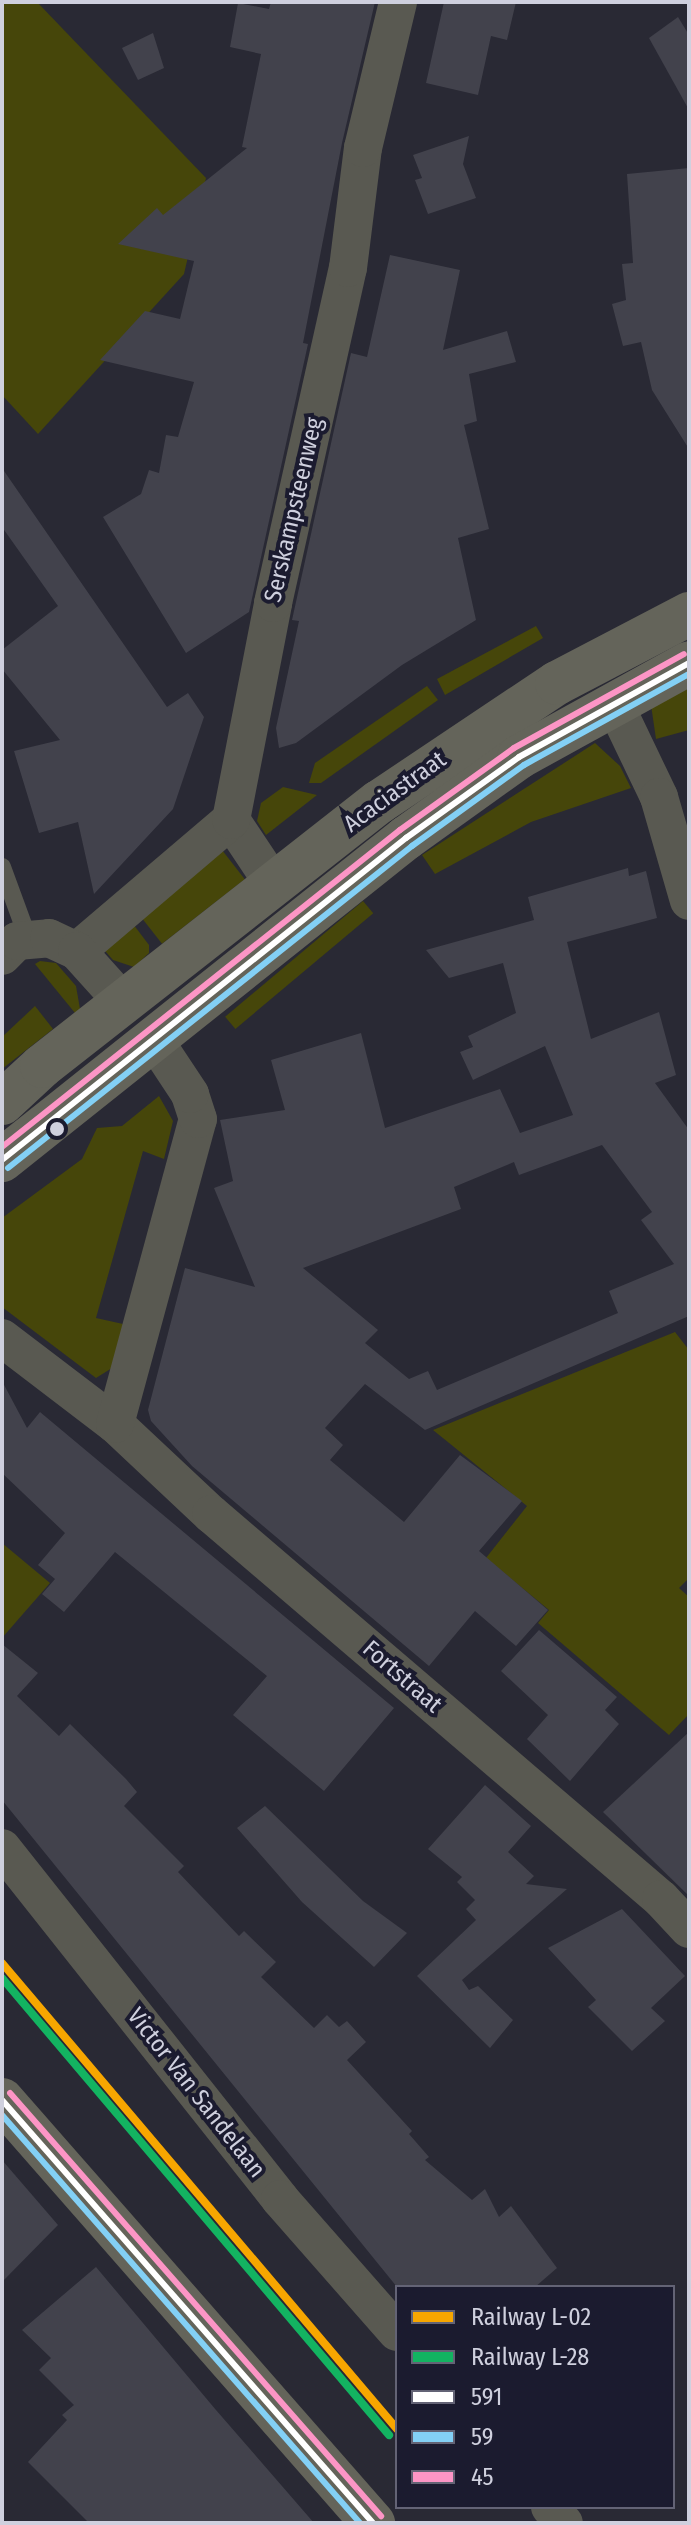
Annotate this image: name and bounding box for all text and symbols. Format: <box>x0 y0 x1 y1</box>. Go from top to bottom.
street label: Serskampsteenweg <box>259 415 329 605</box>
street label: Acaciastraat <box>338 745 452 839</box>
unlabelled marker <box>49 1121 65 1137</box>
street label: Fortstraat <box>357 1635 447 1719</box>
street label: Victor Van Sandelaan <box>121 2002 271 2184</box>
legend <box>395 2285 675 2509</box>
text: Railway L-02 <box>471 2303 591 2331</box>
text: Railway L-28 <box>471 2343 589 2371</box>
text: 591 <box>471 2383 502 2411</box>
text: 59 <box>471 2423 493 2451</box>
text: 45 <box>471 2463 493 2491</box>

